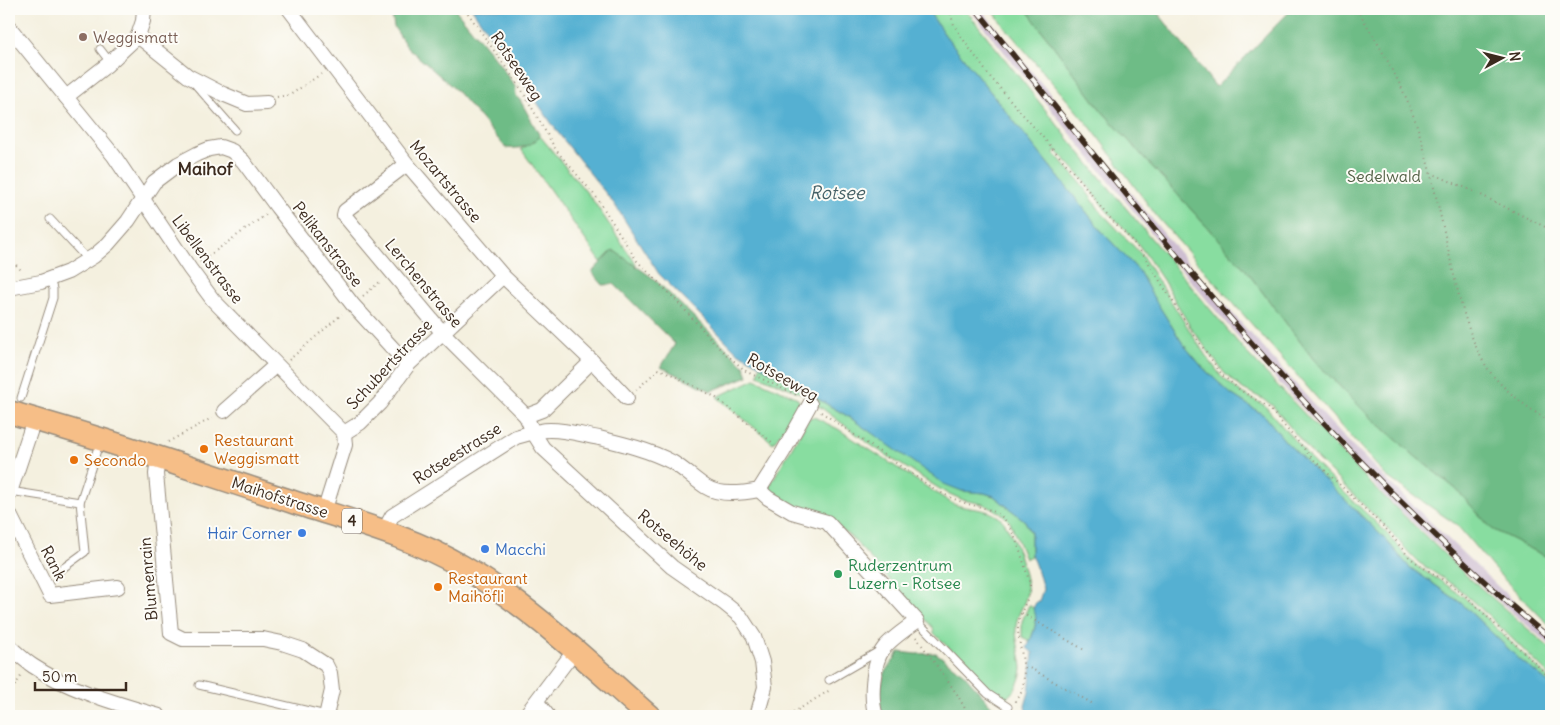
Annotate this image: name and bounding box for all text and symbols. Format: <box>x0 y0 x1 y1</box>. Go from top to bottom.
place label: Weggismatt <box>93 27 179 47</box>
street label: Rotseeweg <box>487 28 547 104</box>
marker: Weggismatt <box>77 31 89 43</box>
north arrow <box>1478 32 1528 82</box>
text: N <box>1505 51 1524 62</box>
street label: Mozartstrasse <box>406 136 486 226</box>
district label: Maihof <box>177 157 234 180</box>
park label: Sedelwald <box>1347 166 1421 186</box>
water label: Rotsee <box>810 181 866 204</box>
street label: Pelikanstrasse <box>289 197 367 291</box>
street label: Libellenstrasse <box>168 211 248 307</box>
street label: Lerchenstrasse <box>381 235 467 331</box>
street label: Schubertstrasse <box>342 315 436 413</box>
street label: Rotseeweg <box>744 349 822 405</box>
street label: Rotseestrasse <box>409 418 505 488</box>
place label: Restaurant Weggismatt <box>214 430 300 468</box>
marker: Restaurant Weggismatt <box>198 443 210 455</box>
place label: Secondo <box>84 450 146 470</box>
marker: Secondo <box>68 454 80 466</box>
street label: Maihofstrasse <box>229 472 331 522</box>
street label: Rotseehöhe <box>634 505 712 575</box>
road number: 4 <box>342 508 362 534</box>
place label: Hair Corner <box>207 523 292 543</box>
marker: Hair Corner <box>296 527 308 539</box>
street label: Blumenrain <box>134 536 162 622</box>
place label: Macchi <box>495 539 546 559</box>
street label: Rank <box>37 542 71 584</box>
marker: Macchi <box>479 543 491 555</box>
place label: Ruderzentrum Luzern - Rotsee <box>848 555 961 593</box>
place label: Restaurant Maihöfli <box>448 568 528 606</box>
marker: Ruderzentrum Luzern - Rotsee <box>832 568 844 580</box>
marker: Restaurant Maihöfli <box>432 581 444 593</box>
scale bar <box>35 660 126 692</box>
text: 50 m <box>42 667 77 686</box>

